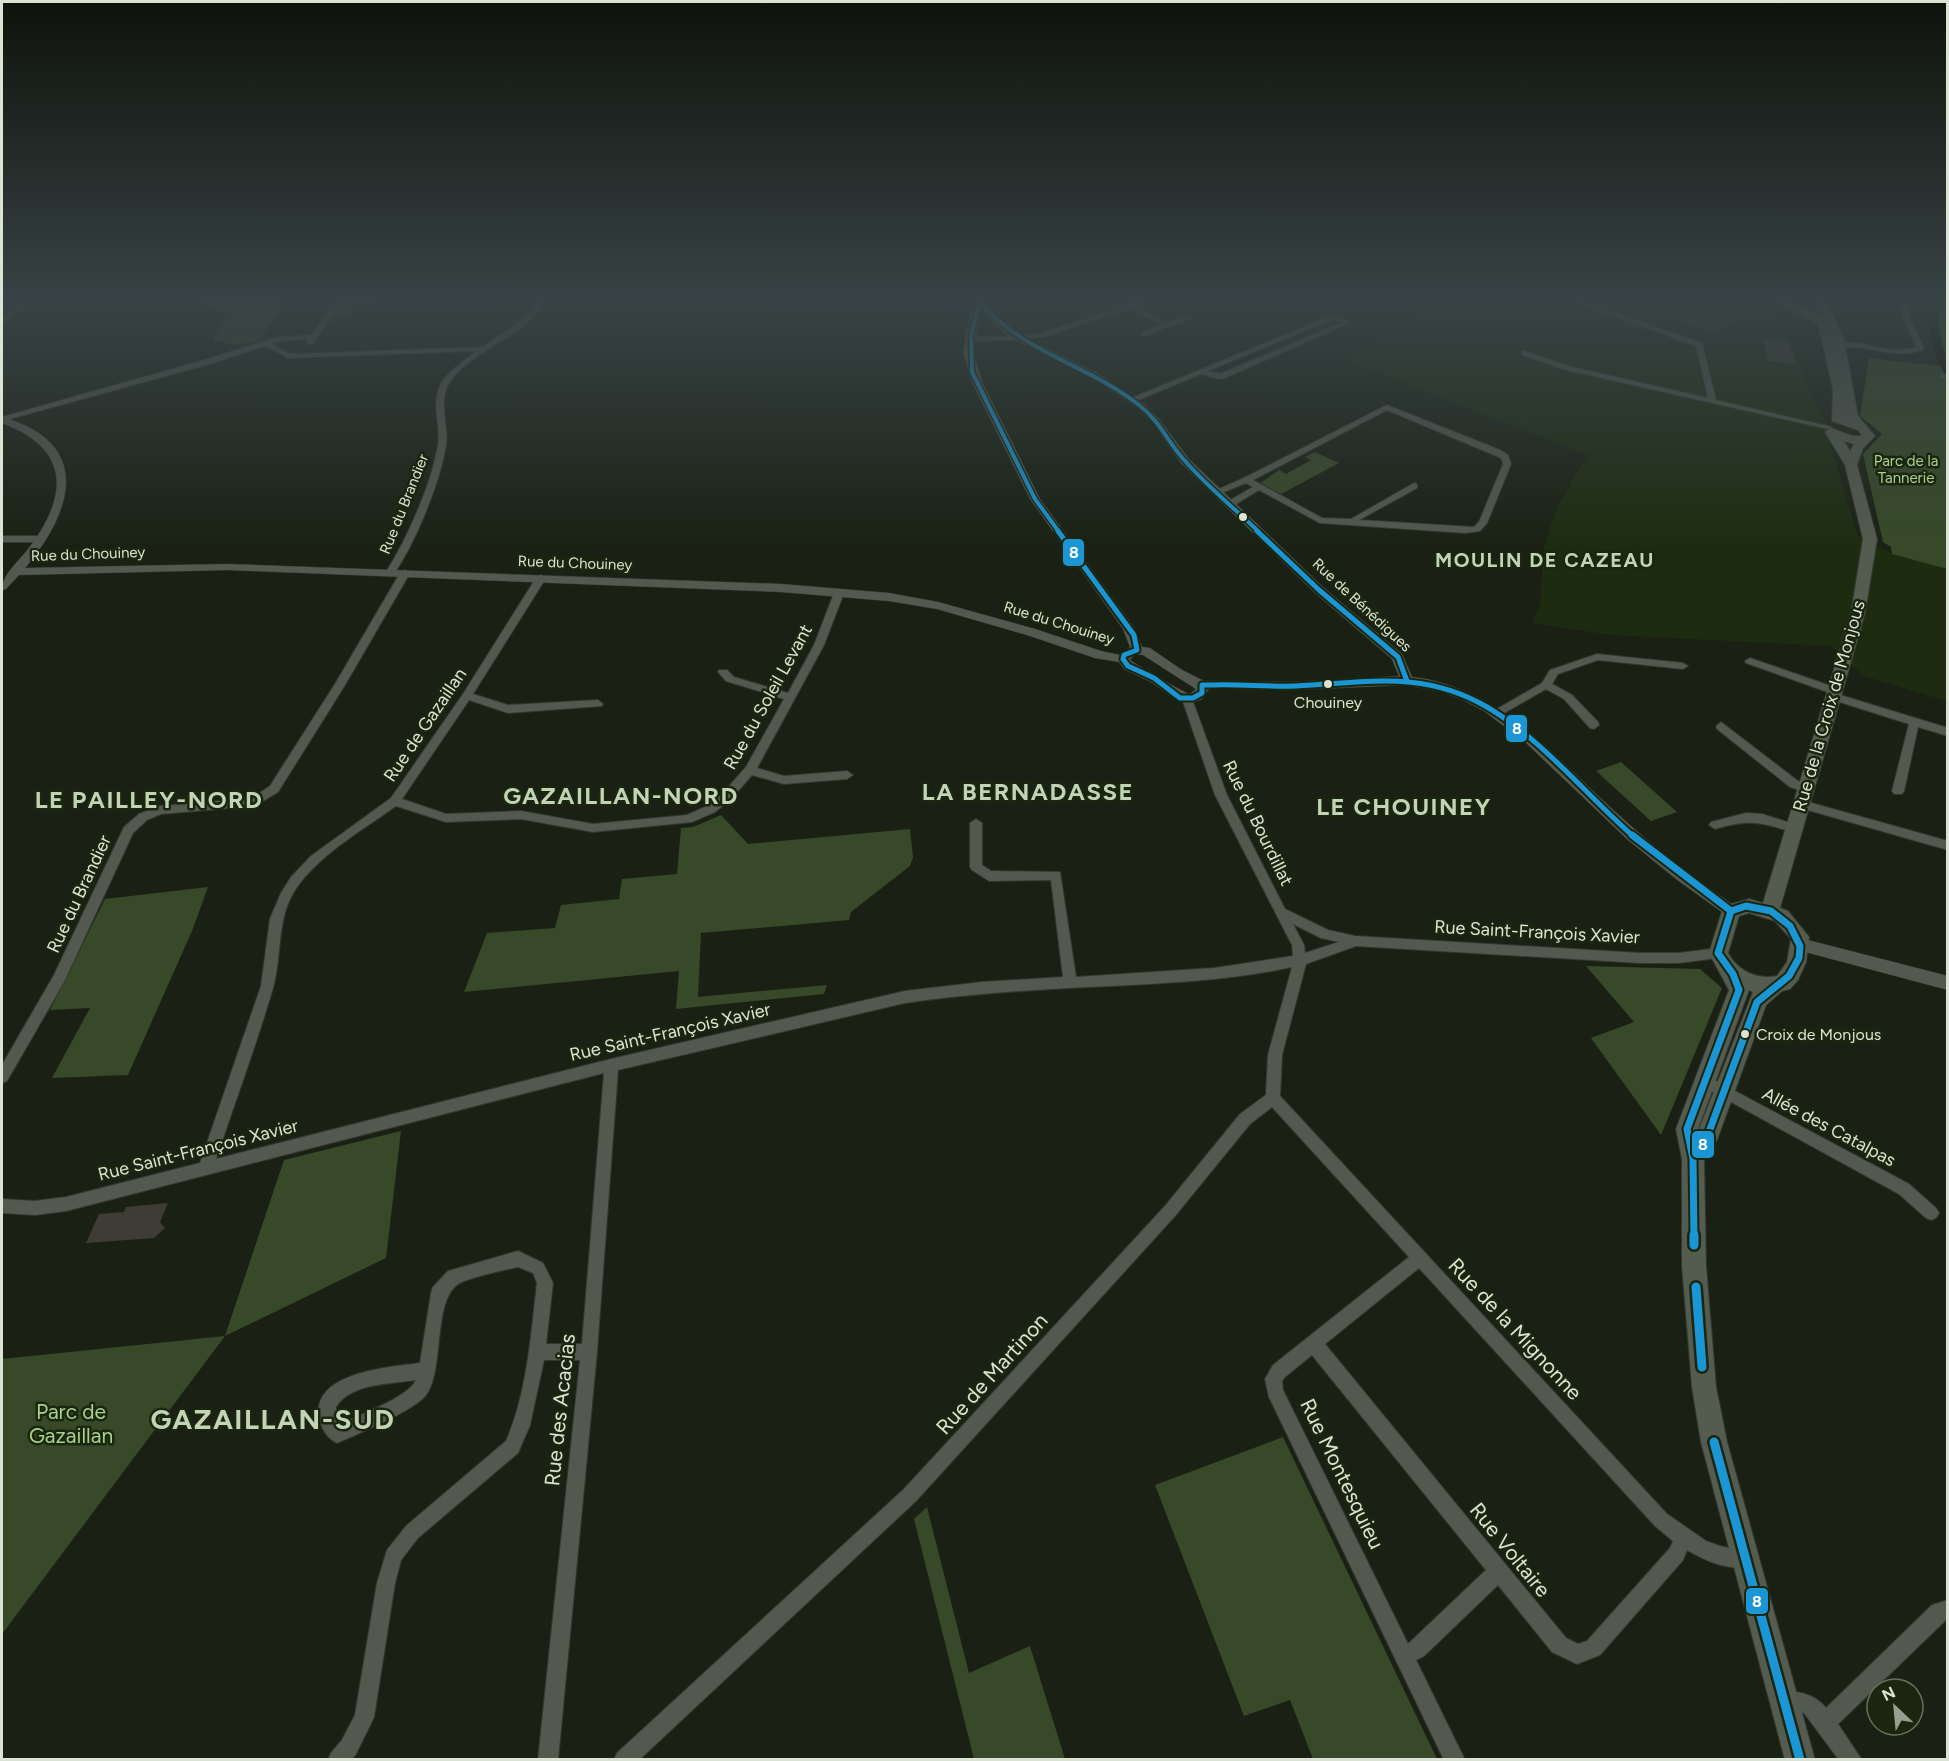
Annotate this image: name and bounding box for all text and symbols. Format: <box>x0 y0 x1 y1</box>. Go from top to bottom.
street label: Rue du Brandier <box>376 451 432 557</box>
park label: Parc de la Tannerie <box>1874 452 1938 487</box>
unlabelled marker <box>1237 511 1249 523</box>
line badge: 8 <box>1062 538 1085 567</box>
street label: Rue du Chouiney <box>30 543 146 565</box>
text: 8 <box>1069 543 1079 562</box>
district label: MOULIN DE CAZEAU <box>1435 548 1655 572</box>
street label: Rue du Chouiney <box>517 552 633 574</box>
street label: Rue de Bénédigues <box>1309 554 1415 656</box>
street label: Rue du Chouiney <box>1002 598 1116 648</box>
street label: Rue de la Croix de Monjous <box>1788 598 1870 814</box>
street label: Rue du Soleil Levant <box>719 620 817 773</box>
street label: Rue de Gazaillan <box>379 664 471 786</box>
marker: Chouiney <box>1322 678 1334 690</box>
place label: Chouiney <box>1294 693 1363 712</box>
line badge: 8 <box>1505 714 1528 743</box>
text: 8 <box>1512 719 1522 738</box>
street label: Rue du Bourdillat <box>1218 757 1298 889</box>
district label: LA BERNADASSE <box>922 777 1134 806</box>
district label: GAZAILLAN-NORD <box>503 781 739 810</box>
district label: LE PAILLEY-NORD <box>35 785 263 814</box>
district label: LE CHOUINEY <box>1316 792 1492 821</box>
street label: Rue du Brandier <box>42 832 116 956</box>
street label: Rue Saint-François Xavier <box>1434 916 1640 948</box>
street label: Rue Saint-François Xavier <box>567 998 773 1066</box>
place label: Croix de Monjous <box>1756 1025 1881 1044</box>
marker: Croix de Monjous <box>1739 1028 1751 1040</box>
street label: Allée des Catalpas <box>1759 1083 1899 1171</box>
street label: Rue Saint-François Xavier <box>96 1114 300 1186</box>
line badge: 8 <box>1691 1130 1715 1159</box>
text: 8 <box>1698 1135 1708 1154</box>
street label: Rue de la Mignonne <box>1443 1253 1588 1405</box>
street label: Rue de Martinon <box>931 1308 1053 1439</box>
street label: Rue des Acacias <box>539 1332 580 1487</box>
street label: Rue Montesquieu <box>1295 1394 1390 1553</box>
park label: Parc de Gazaillan <box>29 1399 113 1448</box>
district label: GAZAILLAN-SUD <box>151 1402 395 1436</box>
street label: Rue Voltaire <box>1465 1497 1556 1602</box>
line badge: 8 <box>1745 1587 1769 1615</box>
text: 8 <box>1752 1592 1762 1611</box>
north arrow <box>1865 1677 1925 1737</box>
text: N <box>1879 1683 1898 1705</box>

